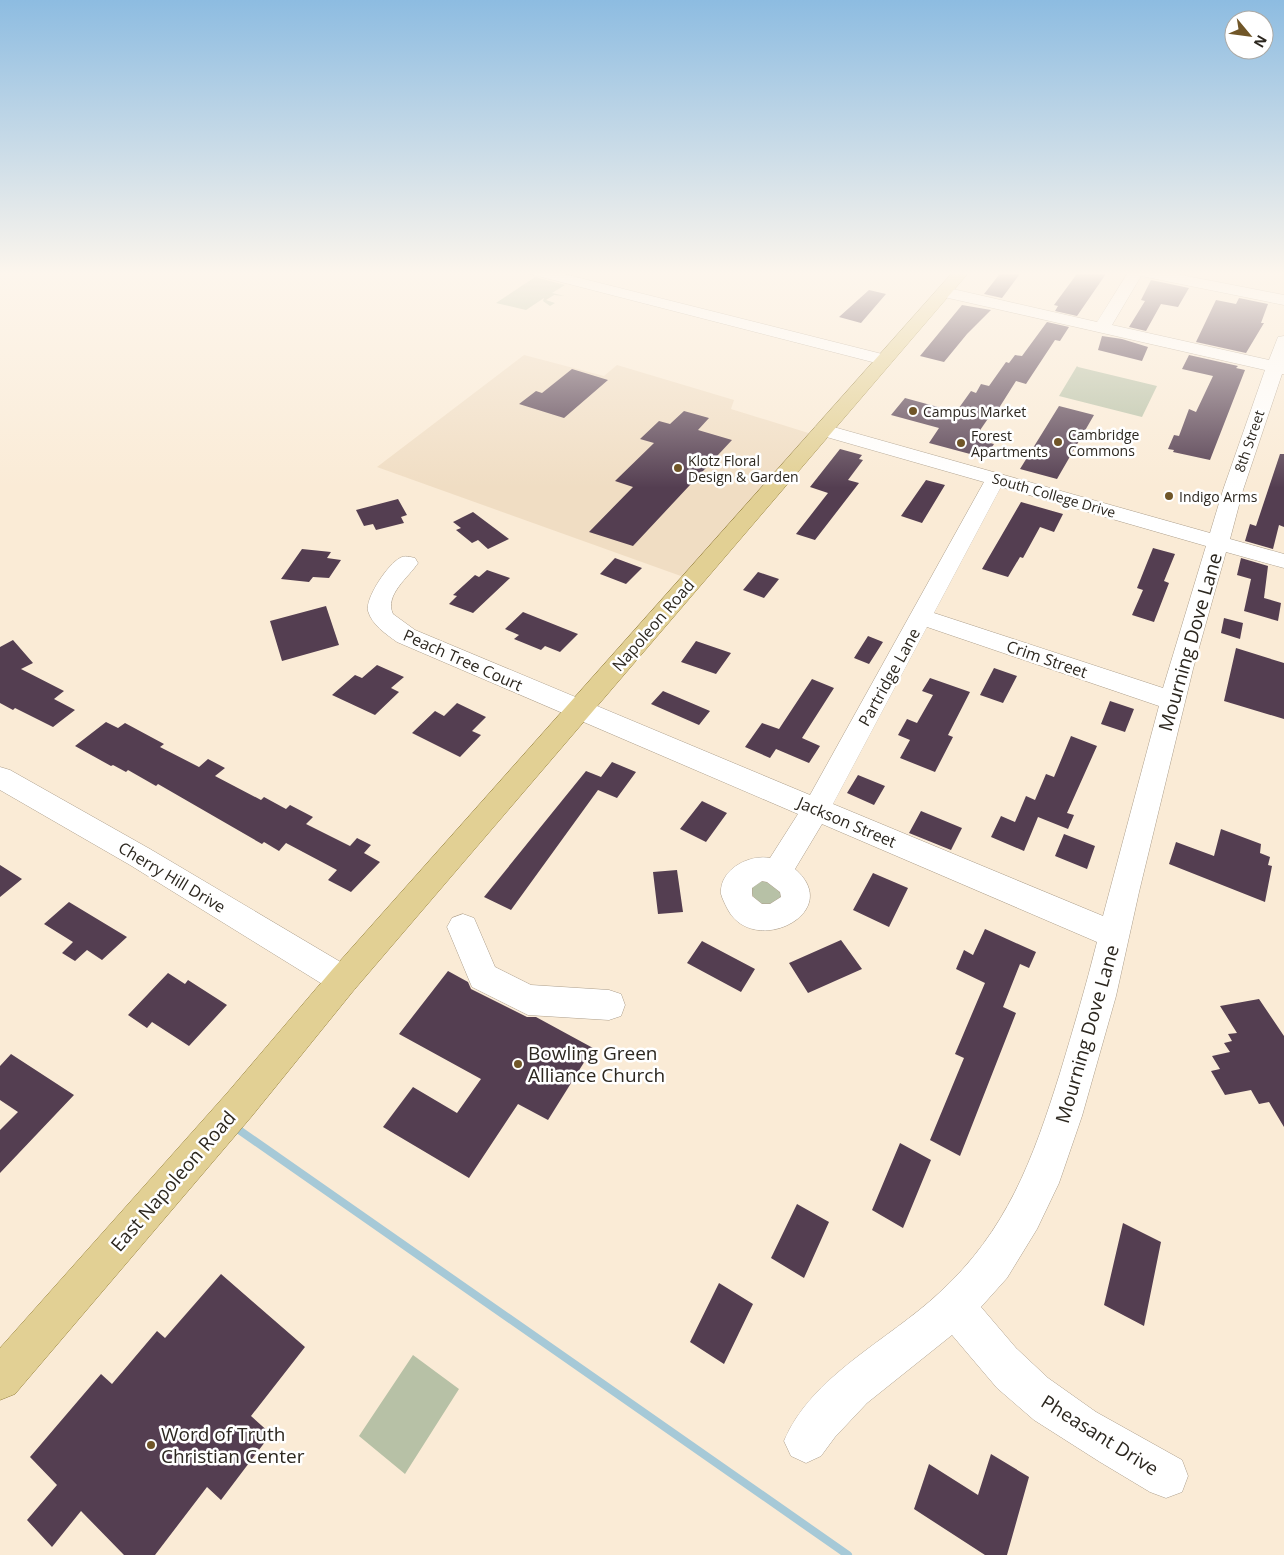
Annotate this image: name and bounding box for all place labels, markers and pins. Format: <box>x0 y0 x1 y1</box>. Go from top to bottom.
place label: Campus Market <box>923 402 1026 421</box>
marker: Campus Market <box>907 405 919 417</box>
place label: Cambridge Commons <box>1068 425 1140 460</box>
place label: Forest Apartments <box>971 426 1048 461</box>
marker: Cambridge Commons <box>1052 436 1064 448</box>
marker: Forest Apartments <box>955 437 967 449</box>
place label: Klotz Floral Design & Garden <box>688 451 799 486</box>
marker: Klotz Floral Design & Garden <box>672 462 684 474</box>
place label: Indigo Arms <box>1179 487 1258 506</box>
marker: Indigo Arms <box>1163 490 1175 502</box>
place label: Bowling Green Alliance Church <box>528 1040 665 1088</box>
marker: Bowling Green Alliance Church <box>512 1058 524 1070</box>
place label: Word of Truth Christian Center <box>161 1421 305 1469</box>
marker: Word of Truth Christian Center <box>145 1439 157 1451</box>

